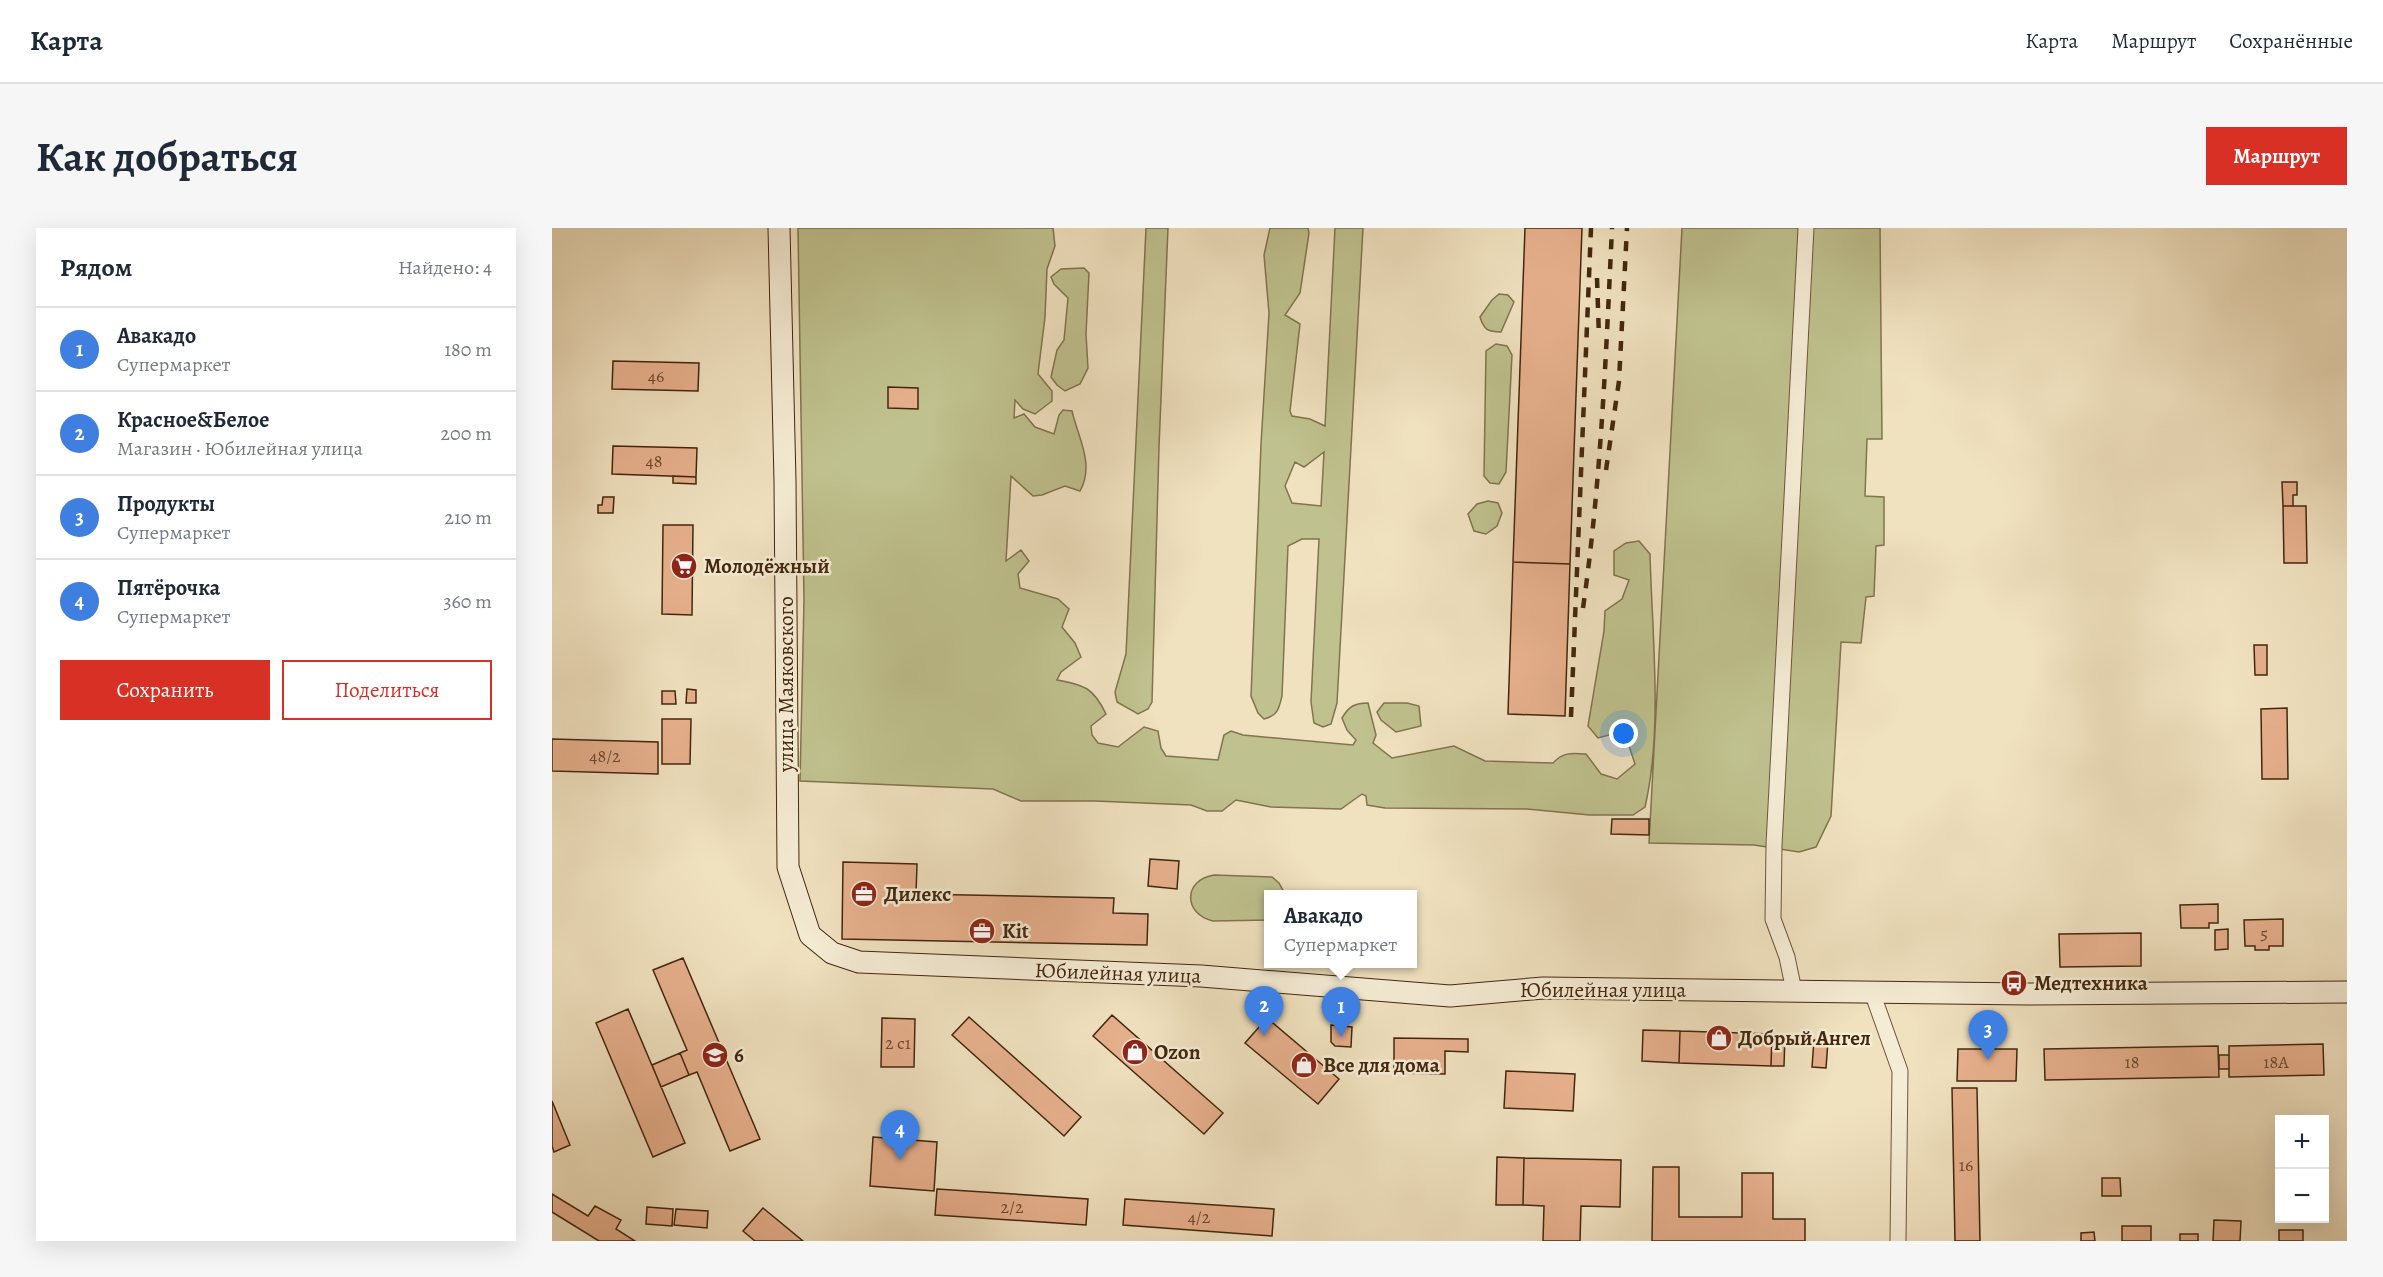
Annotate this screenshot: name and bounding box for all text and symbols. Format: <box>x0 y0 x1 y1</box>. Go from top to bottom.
text: Карта <box>30 22 103 60</box>
text: Карта <box>2025 27 2078 55</box>
text: Маршрут <box>2111 27 2196 55</box>
text: Сохранённые <box>2229 27 2353 55</box>
button: Маршрут <box>2206 127 2347 185</box>
text: Как добраться <box>36 128 298 185</box>
text: Рядом <box>60 250 132 285</box>
text: Найдено: 4 <box>398 254 492 281</box>
text: Авакадо <box>117 321 196 351</box>
text: 1 <box>76 336 83 363</box>
text: 180 m <box>444 336 492 363</box>
text: Супермаркет <box>117 351 231 378</box>
house number: 46 <box>648 364 664 388</box>
text: Красное&Белое <box>117 405 269 435</box>
text: 2 <box>75 420 84 447</box>
text: 200 m <box>441 420 492 447</box>
text: Магазин · Юбилейная улица <box>117 435 363 462</box>
house number: 48 <box>646 449 662 473</box>
text: Продукты <box>117 489 215 519</box>
text: 3 <box>75 504 84 531</box>
text: 210 m <box>444 504 492 531</box>
text: Супермаркет <box>117 519 231 546</box>
supermarket icon: Молодёжный <box>669 551 699 581</box>
place label: Молодёжный <box>704 552 830 580</box>
text: Пятёрочка <box>117 573 220 603</box>
text: 4 <box>75 588 84 615</box>
text: 360 m <box>443 588 492 615</box>
street label: улица Маяковского <box>772 596 800 773</box>
text: Супермаркет <box>117 603 231 630</box>
button: Сохранить <box>60 660 270 720</box>
button: Поделиться <box>282 660 492 720</box>
your location <box>1609 719 1638 748</box>
house number: 48/2 <box>589 744 621 768</box>
office icon: Дилекс <box>849 879 879 909</box>
place label: Дилекс <box>884 880 951 908</box>
popup <box>1264 890 1417 968</box>
text: Авакадо <box>1284 901 1363 931</box>
office icon: Kit <box>967 916 997 946</box>
place label: Kit <box>1002 917 1029 945</box>
house number: 5 <box>2260 921 2268 945</box>
text: Супермаркет <box>1284 931 1397 958</box>
street label: Юбилейная улица <box>1034 956 1202 990</box>
bus stop icon: Медтехника <box>1999 968 2029 998</box>
place label: Медтехника <box>2034 969 2148 997</box>
street label: Юбилейная улица <box>1520 976 1687 1004</box>
pin: 2 <box>1244 986 1284 1036</box>
pin: 1 <box>1322 988 1360 1037</box>
pin: 3 <box>1968 1010 2008 1060</box>
shop icon: Добрый Ангел <box>1704 1023 1734 1053</box>
place label: Добрый Ангел <box>1738 1024 1871 1052</box>
house number: 2 с1 <box>885 1031 911 1055</box>
shop icon: Ozon <box>1120 1037 1150 1067</box>
place label: Ozon <box>1154 1038 1201 1066</box>
school or university icon: 6 <box>700 1040 730 1070</box>
place label: 6 <box>734 1041 744 1069</box>
shop icon: Все для дома <box>1289 1050 1319 1080</box>
house number: 18 <box>2125 1050 2139 1074</box>
house number: 18А <box>2263 1050 2289 1074</box>
place label: Все для дома <box>1323 1051 1440 1079</box>
pin: 4 <box>880 1110 920 1160</box>
map controls <box>2275 1115 2329 1223</box>
button: + <box>2275 1115 2329 1169</box>
house number: 16 <box>1959 1153 1973 1177</box>
button: − <box>2275 1169 2329 1223</box>
house number: 2/2 <box>1000 1195 1024 1219</box>
house number: 4/2 <box>1188 1205 1211 1229</box>

